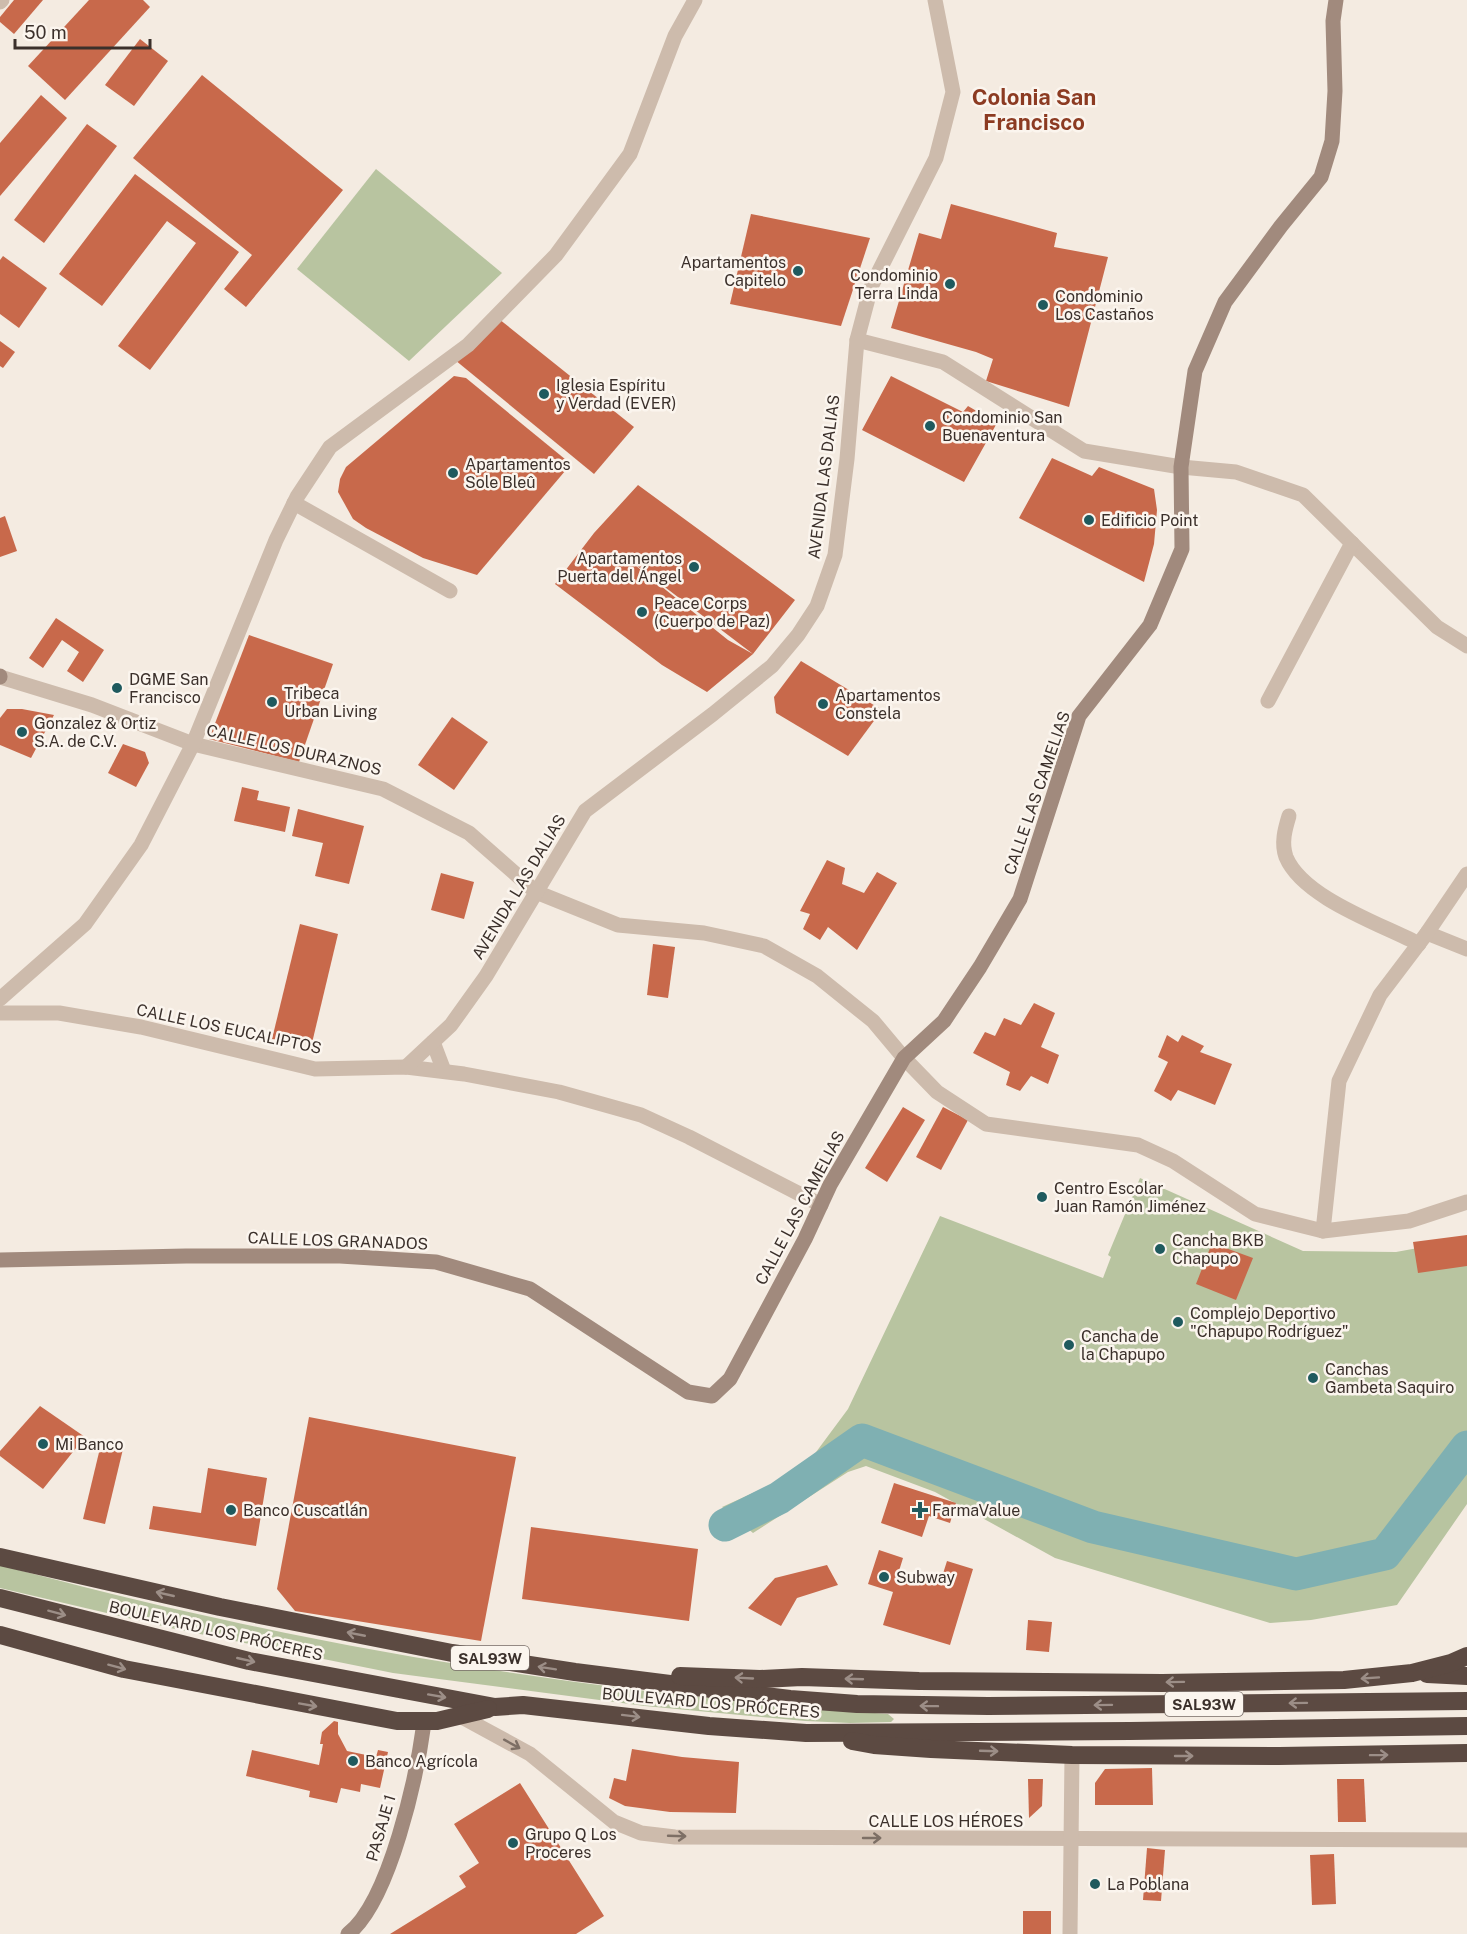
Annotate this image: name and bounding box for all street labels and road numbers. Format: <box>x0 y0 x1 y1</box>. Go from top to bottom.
street label: AVENIDA LAS DALIAS <box>804 394 844 560</box>
street label: CALLE LAS CAMELIAS <box>1000 709 1074 877</box>
street label: CALLE LOS DURAZNOS <box>205 721 383 779</box>
street label: AVENIDA LAS DALIAS <box>468 811 570 963</box>
street label: CALLE LOS EUCALIPTOS <box>135 1000 323 1058</box>
street label: CALLE LAS CAMELIAS <box>751 1128 849 1288</box>
street label: CALLE LOS GRANADOS <box>247 1228 429 1254</box>
street label: BOULEVARD LOS PRÓCERES <box>107 1596 325 1665</box>
road number: SAL93W <box>451 1646 529 1670</box>
street label: BOULEVARD LOS PRÓCERES <box>601 1683 821 1722</box>
road number: SAL93W <box>1165 1692 1243 1716</box>
street label: PASAJE 1 <box>362 1792 400 1864</box>
street label: CALLE LOS HÉROES <box>868 1811 1024 1831</box>

